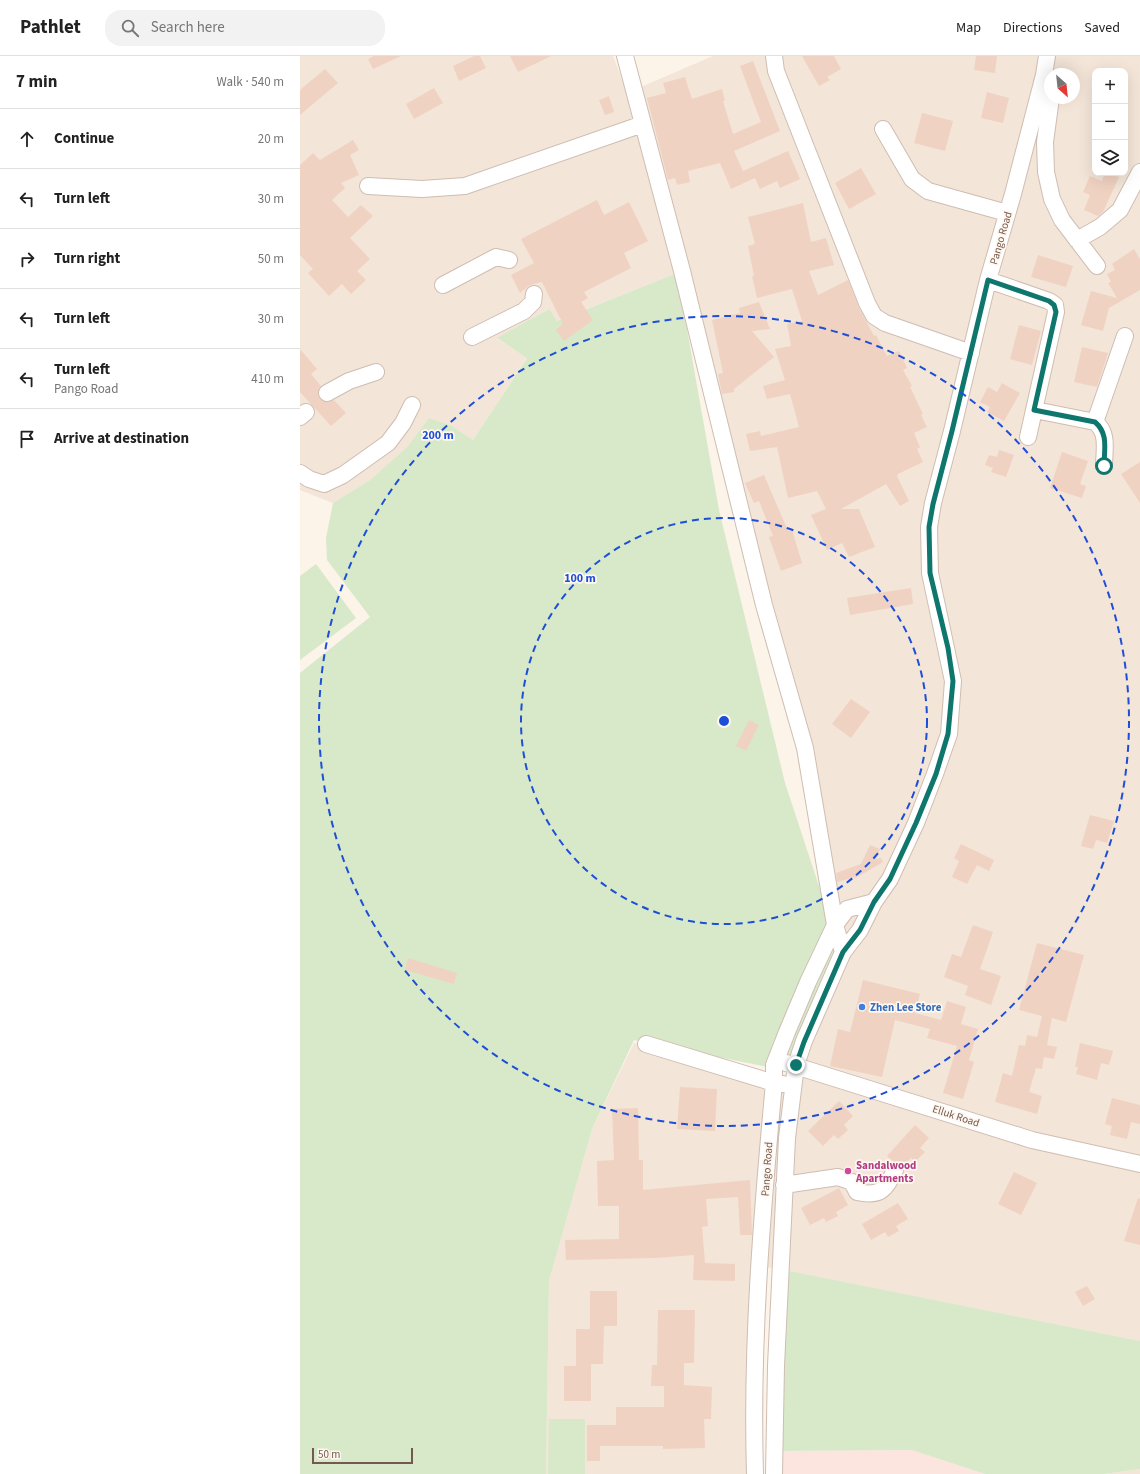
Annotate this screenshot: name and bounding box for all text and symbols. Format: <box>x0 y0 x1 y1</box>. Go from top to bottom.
search box <box>105 10 385 46</box>
text: Pathlet <box>20 14 81 41</box>
icon: search <box>119 17 141 39</box>
text: Search here <box>151 17 225 38</box>
text: Map <box>956 18 981 38</box>
text: Directions <box>1003 18 1062 38</box>
text: Saved <box>1084 18 1120 38</box>
north arrow <box>1044 68 1080 104</box>
map controls <box>1092 68 1128 176</box>
button: + <box>1092 68 1128 104</box>
text: 7 min <box>16 70 57 94</box>
text: Walk · 540 m <box>216 73 284 91</box>
button: − <box>1092 104 1128 140</box>
icon: ahead <box>16 128 38 150</box>
text: Continue <box>54 128 114 149</box>
text: 20 m <box>258 130 284 148</box>
button: layers <box>1092 140 1128 176</box>
icon: left <box>16 188 38 210</box>
text: Turn left <box>54 188 110 209</box>
text: 30 m <box>258 190 284 208</box>
street label: Pango Road <box>986 210 1016 266</box>
icon: right <box>16 248 38 270</box>
text: Turn right <box>54 248 120 269</box>
text: 50 m <box>258 250 284 268</box>
icon: left <box>16 308 38 330</box>
text: Turn left <box>54 308 110 329</box>
text: 30 m <box>258 310 284 328</box>
text: Turn left <box>54 359 110 380</box>
icon: left <box>16 368 38 390</box>
text: 410 m <box>251 370 284 388</box>
text: Pango Road <box>54 380 118 398</box>
text: 200 m <box>422 427 454 444</box>
icon: arrive <box>16 428 38 450</box>
text: Arrive at destination <box>54 428 189 449</box>
route start <box>1095 457 1113 475</box>
text: 100 m <box>564 570 596 587</box>
centre of rings <box>717 714 731 728</box>
place label: Zhen Lee Store <box>870 1000 942 1015</box>
marker: Zhen Lee Store <box>857 1002 867 1012</box>
route end <box>787 1056 805 1074</box>
street label: Elluk Road <box>931 1101 981 1131</box>
street label: Pango Road <box>758 1141 776 1197</box>
place label: Sandalwood Apartments <box>855 1158 916 1186</box>
marker: Sandalwood Apartments <box>843 1166 853 1176</box>
scale bar <box>312 1446 413 1465</box>
text: 50 m <box>318 1447 340 1462</box>

